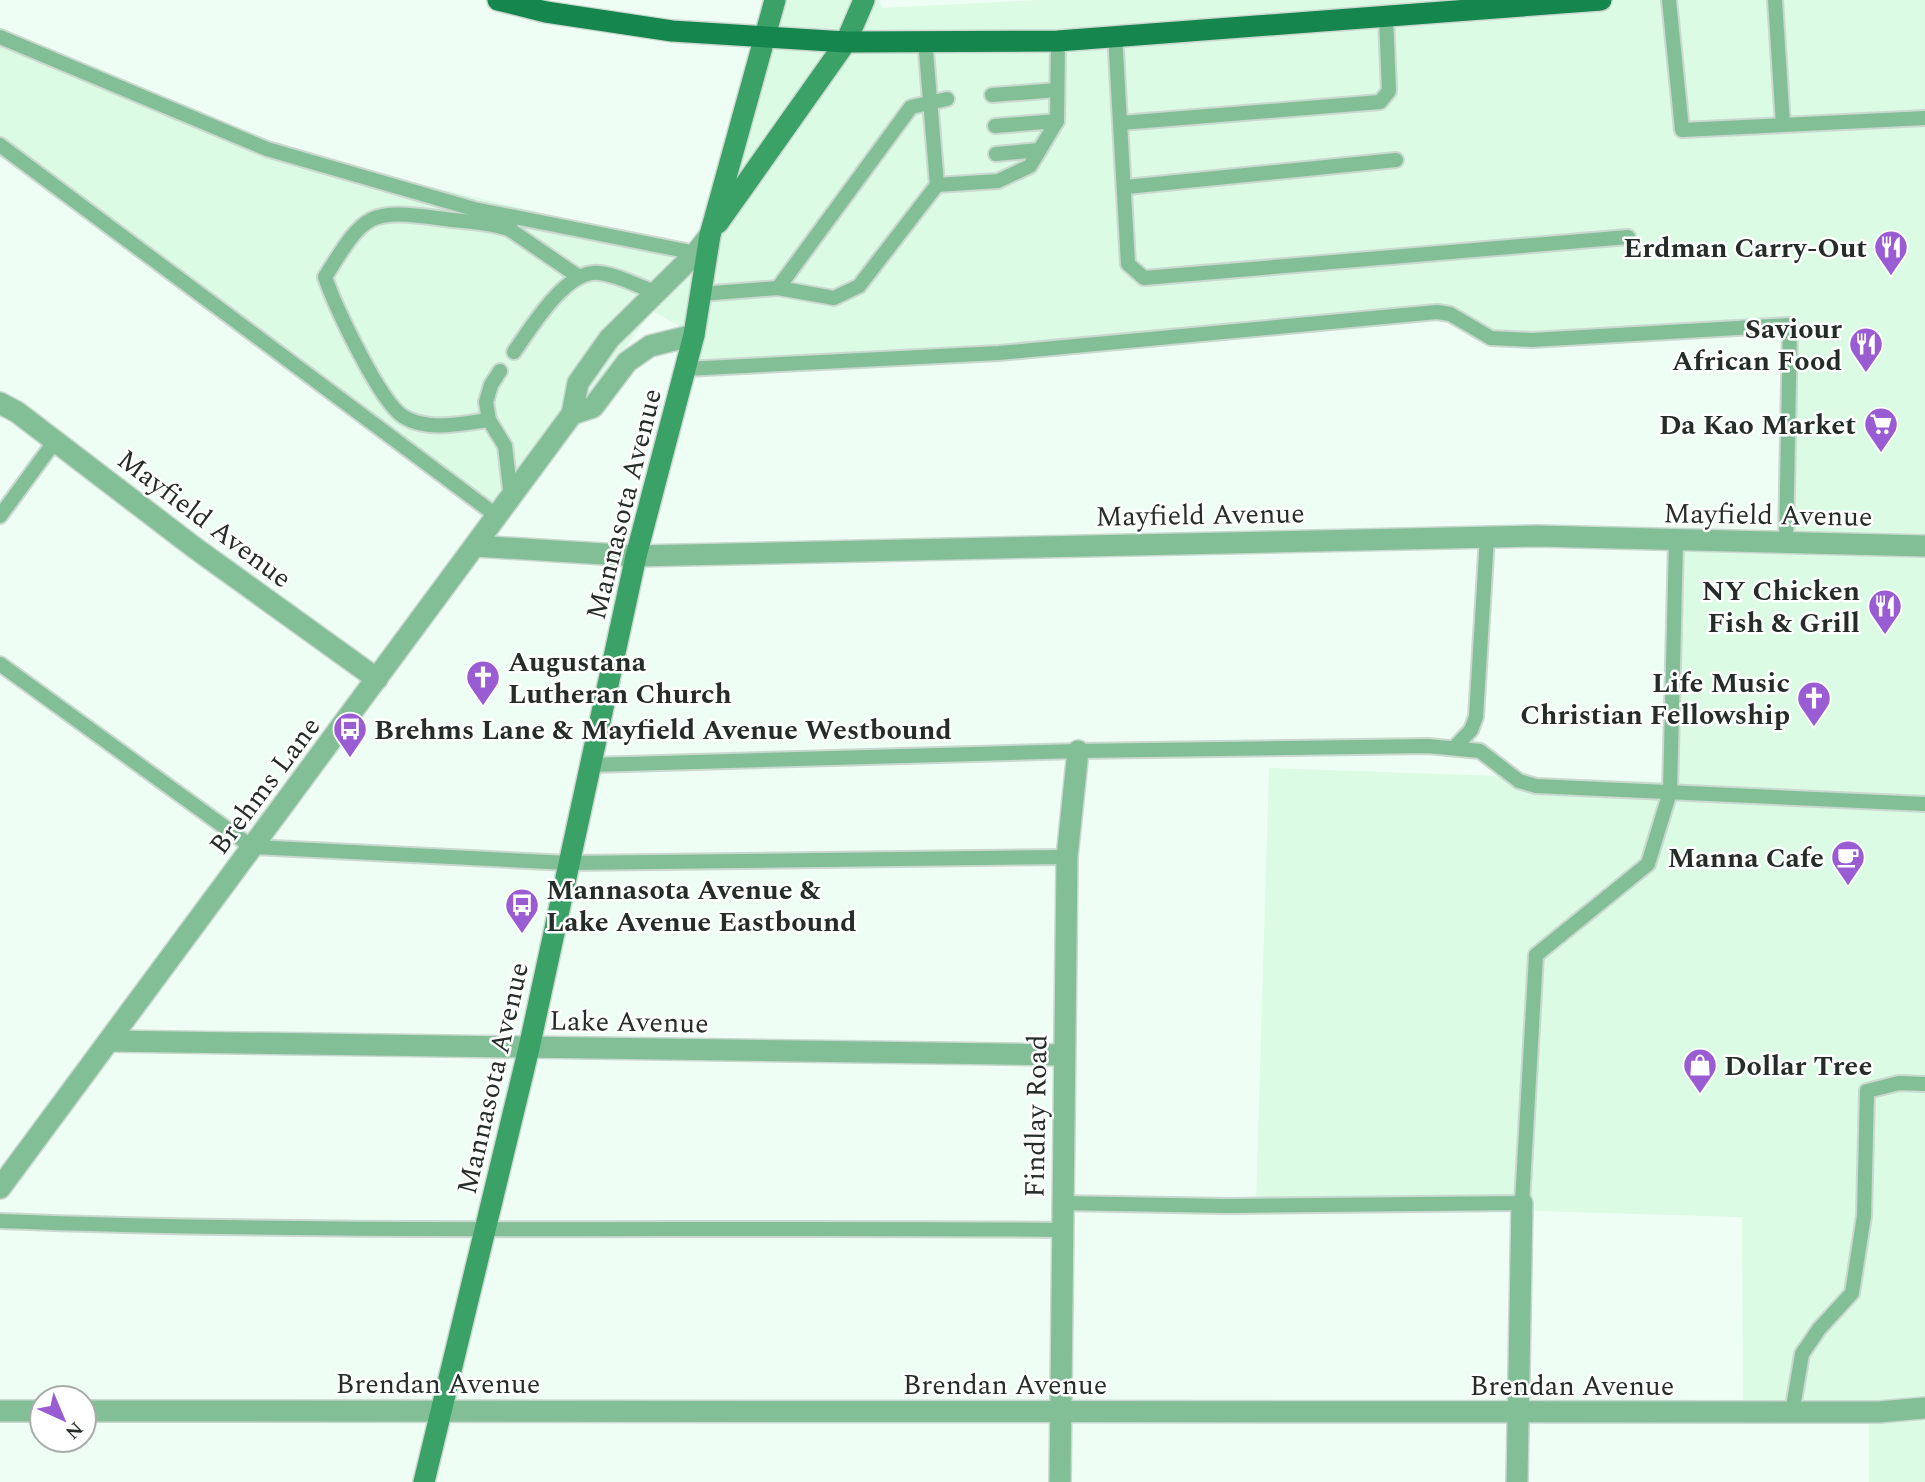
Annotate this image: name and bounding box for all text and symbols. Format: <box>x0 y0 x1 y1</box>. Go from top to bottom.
place label: Erdman Carry-Out <box>1623 227 1867 270</box>
restaurant icon: Erdman Carry-Out <box>1872 228 1910 277</box>
place label: Saviour African Food <box>1672 308 1842 383</box>
restaurant icon: Saviour African Food <box>1847 325 1885 374</box>
street label: Mannasota Avenue <box>575 384 674 625</box>
place label: Da Kao Market <box>1659 404 1856 447</box>
supermarket icon: Da Kao Market <box>1862 405 1900 454</box>
street label: Mayfield Avenue <box>108 439 301 599</box>
street label: Mayfield Avenue <box>1095 492 1305 539</box>
street label: Mayfield Avenue <box>1663 492 1873 539</box>
place label: NY Chicken Fish & Grill <box>1702 570 1860 645</box>
restaurant icon: NY Chicken Fish & Grill <box>1866 587 1904 636</box>
place label: Augustana Lutheran Church <box>508 641 732 716</box>
church icon: Augustana Lutheran Church <box>464 658 502 707</box>
place label: Life Music Christian Fellowship <box>1520 662 1790 737</box>
church icon: Life Music Christian Fellowship <box>1795 679 1833 728</box>
street label: Brehms Lane <box>199 708 332 864</box>
place label: Brehms Lane & Mayfield Avenue Westbound <box>374 709 952 752</box>
bus stop icon: Brehms Lane & Mayfield Avenue Westbound <box>331 710 369 759</box>
place label: Manna Cafe <box>1667 837 1824 880</box>
cafe icon: Manna Cafe <box>1829 838 1867 887</box>
place label: Mannasota Avenue & Lake Avenue Eastbound <box>546 869 857 944</box>
bus stop icon: Mannasota Avenue & Lake Avenue Eastbound <box>503 886 541 935</box>
street label: Mannasota Avenue <box>446 958 541 1199</box>
street label: Lake Avenue <box>549 1000 709 1045</box>
street label: Findlay Road <box>1014 1034 1059 1198</box>
place label: Dollar Tree <box>1724 1045 1873 1088</box>
shop icon: Dollar Tree <box>1681 1046 1719 1095</box>
street label: Brendan Avenue <box>336 1363 540 1406</box>
street label: Brendan Avenue <box>903 1364 1107 1407</box>
street label: Brendan Avenue <box>1470 1365 1674 1408</box>
north arrow <box>28 1384 98 1454</box>
text: N <box>58 1414 89 1446</box>

